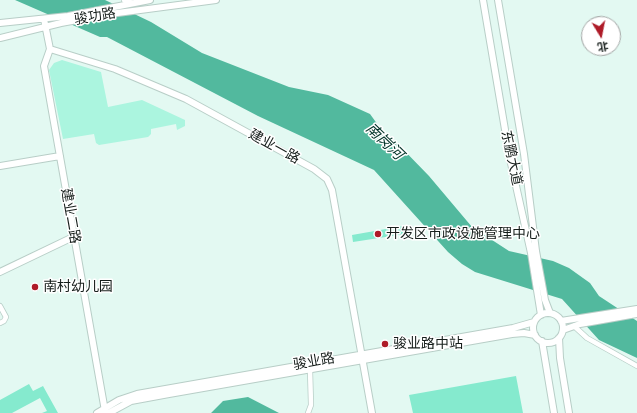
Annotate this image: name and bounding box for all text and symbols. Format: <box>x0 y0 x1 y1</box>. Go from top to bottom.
street label: 骏功路 <box>73 5 117 29</box>
north arrow <box>581 16 621 56</box>
text: 北 <box>596 39 610 55</box>
water label: 南岗河 <box>362 120 406 164</box>
street label: 建业一路 <box>245 126 303 168</box>
street label: 东鹏大道 <box>497 129 525 187</box>
street label: 建业二路 <box>57 187 83 245</box>
place label: 开发区市政设施管理中心 <box>386 226 540 242</box>
marker: 开发区市政设施管理中心 <box>373 229 383 239</box>
place label: 南村幼儿园 <box>43 279 113 295</box>
marker: 南村幼儿园 <box>30 282 40 292</box>
place label: 骏业路中站 <box>393 336 463 352</box>
marker: 骏业路中站 <box>380 339 390 349</box>
street label: 骏业路 <box>292 350 336 374</box>

